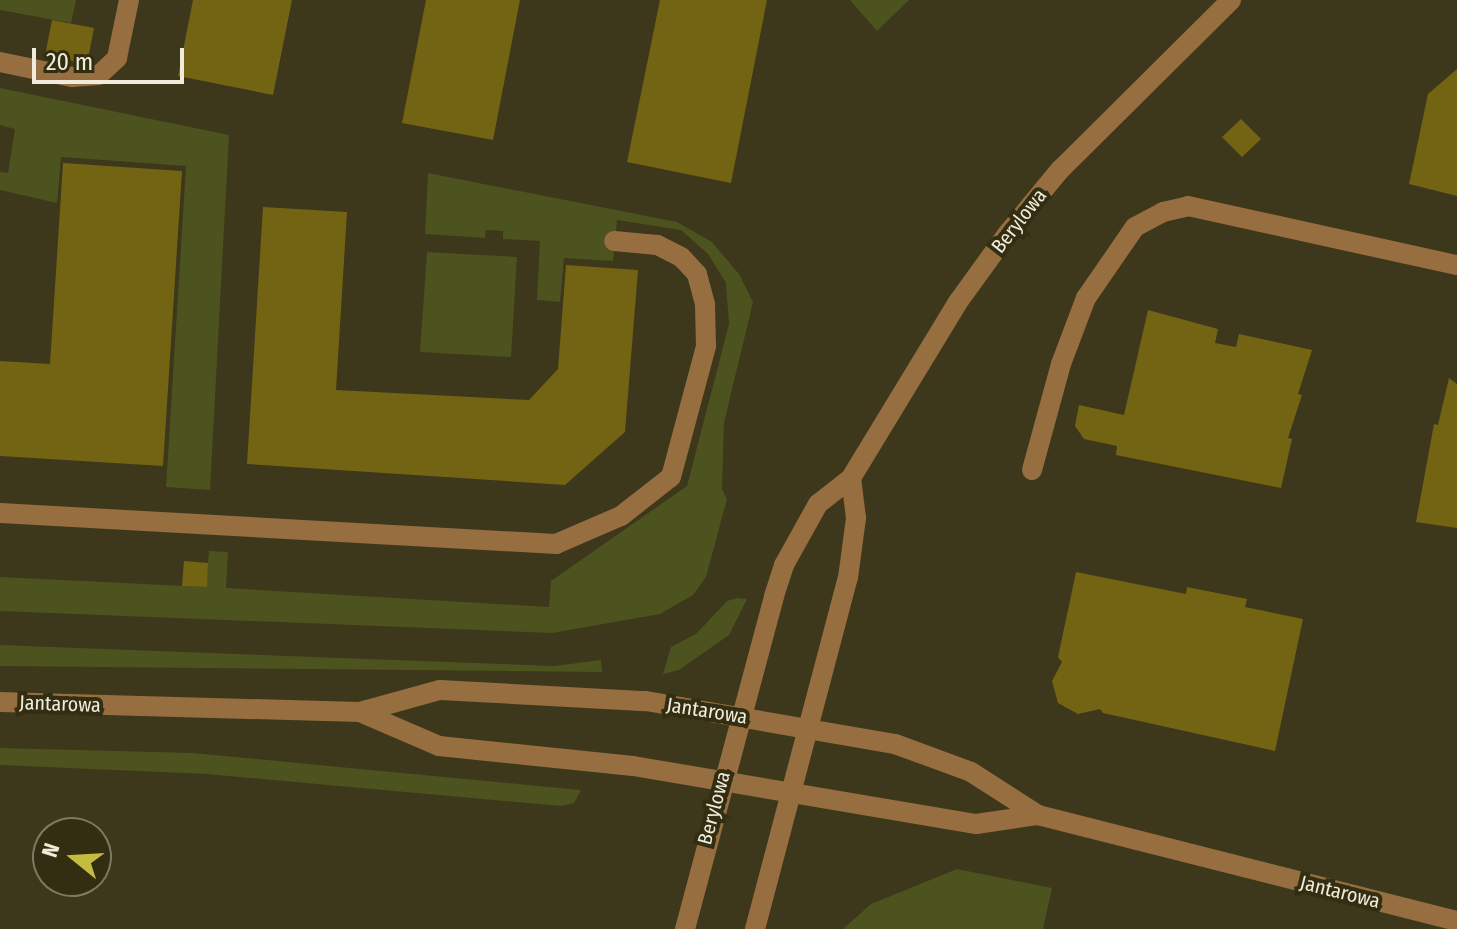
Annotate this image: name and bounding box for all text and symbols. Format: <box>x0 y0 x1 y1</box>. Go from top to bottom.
scale bar <box>36 32 188 82</box>
text: 20 m <box>46 48 93 76</box>
street label: Berylowa <box>986 184 1052 258</box>
street label: Jantarowa <box>19 691 101 717</box>
street label: Jantarowa <box>665 693 749 729</box>
street label: Berylowa <box>693 769 735 847</box>
north arrow <box>32 817 112 897</box>
text: N <box>36 840 65 860</box>
street label: Jantarowa <box>1298 870 1382 914</box>

